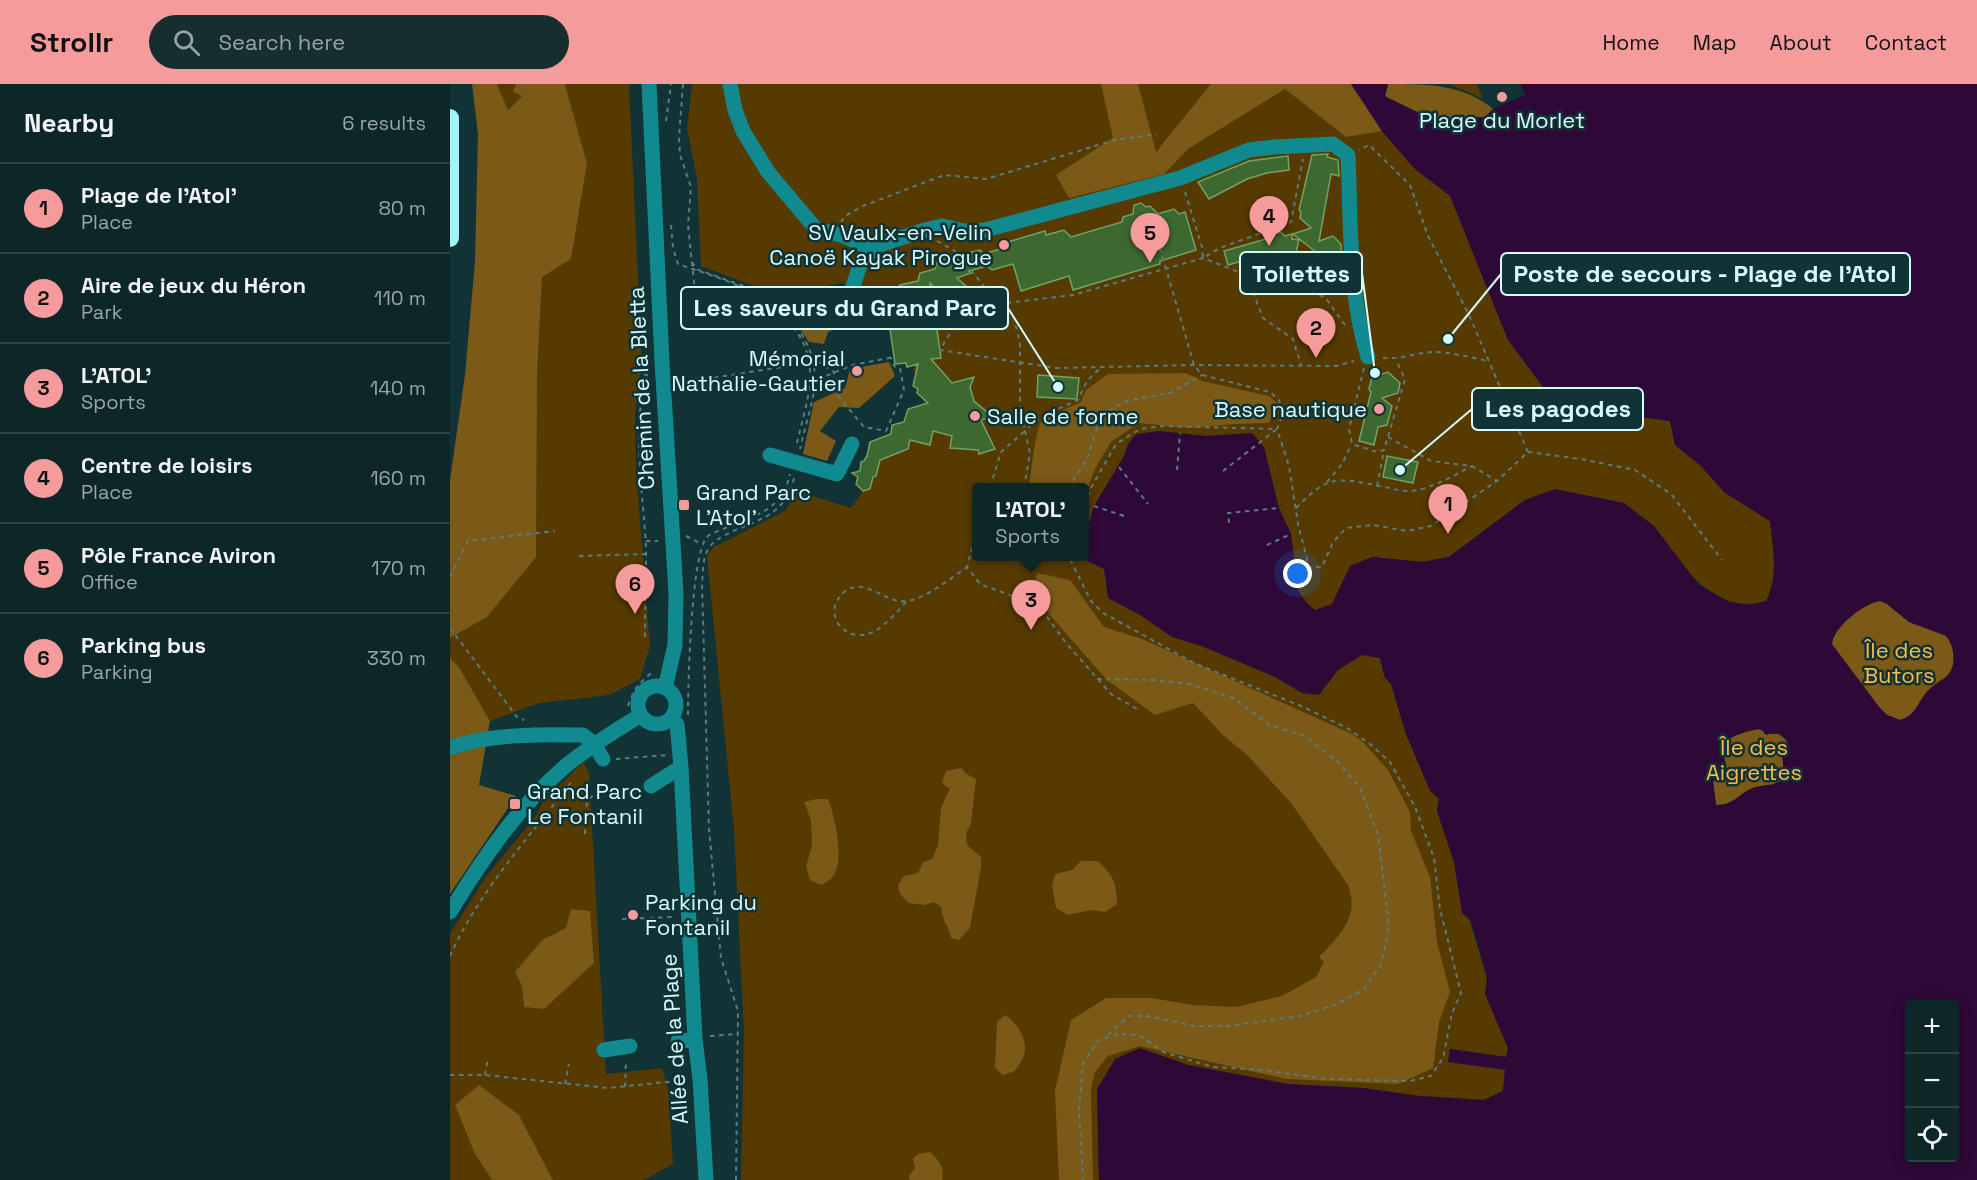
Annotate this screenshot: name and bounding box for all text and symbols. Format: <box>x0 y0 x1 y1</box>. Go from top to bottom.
search box <box>149 15 569 69</box>
text: Strollr <box>30 24 113 60</box>
icon: search <box>170 26 203 59</box>
text: Search here <box>218 28 345 56</box>
text: Home <box>1602 29 1660 56</box>
text: Map <box>1693 29 1737 56</box>
text: About <box>1770 29 1832 56</box>
text: Contact <box>1865 29 1947 56</box>
marker: Plage du Morlet <box>1495 90 1509 104</box>
text: Nearby <box>24 106 114 140</box>
place label: Plage du Morlet <box>1419 106 1585 134</box>
text: 6 results <box>342 110 426 136</box>
text: Plage de l'Atol' <box>81 181 237 209</box>
text: 1 <box>39 195 48 221</box>
text: 80 m <box>378 195 426 221</box>
pin: 4 <box>1250 196 1288 246</box>
text: Place <box>81 209 133 235</box>
pin: 5 <box>1130 214 1170 263</box>
place label: SV Vaulx-en-Velin Canoë Kayak Pirogue <box>769 218 992 271</box>
marker: SV Vaulx-en-Velin Canoë Kayak Pirogue <box>997 238 1011 252</box>
callout: Toilettes <box>1240 252 1362 294</box>
callout: Poste de secours - Plage de l'Atol <box>1501 253 1910 295</box>
text: Toilettes <box>1252 258 1350 289</box>
text: Poste de secours - Plage de l'Atol <box>1513 258 1897 289</box>
text: Aire de jeux du Héron <box>81 271 306 299</box>
text: 2 <box>38 285 49 311</box>
text: 110 m <box>374 285 426 311</box>
street label: Chemin de la Bletta <box>622 285 660 490</box>
callout: Les saveurs du Grand Parc <box>681 287 1008 329</box>
text: Les saveurs du Grand Parc <box>693 292 997 323</box>
text: Park <box>81 299 123 325</box>
pin: 2 <box>1296 308 1336 358</box>
place label: Mémorial Nathalie-Gautier <box>671 344 845 397</box>
text: L'ATOL' <box>81 361 152 389</box>
marker: Mémorial Nathalie-Gautier <box>850 364 864 378</box>
text: 3 <box>37 375 50 401</box>
text: 140 m <box>370 375 426 401</box>
callout: Les pagodes <box>1472 388 1643 430</box>
text: Sports <box>81 389 146 415</box>
text: Les pagodes <box>1485 393 1631 424</box>
place label: Base nautique <box>1214 395 1367 423</box>
place label: Salle de forme <box>987 402 1138 430</box>
marker: Base nautique <box>1372 402 1386 416</box>
marker: Salle de forme <box>968 409 982 423</box>
text: Centre de loisirs <box>81 451 253 479</box>
text: 4 <box>37 465 50 491</box>
text: 160 m <box>370 465 426 491</box>
place label: Grand Parc L'Atol' <box>696 478 811 531</box>
text: Place <box>81 479 133 505</box>
popup <box>972 483 1089 561</box>
pin: 1 <box>1428 484 1468 534</box>
text: L'ATOL' <box>995 495 1066 523</box>
marker: Grand Parc L'Atol' <box>677 498 691 512</box>
text: Sports <box>995 523 1060 549</box>
text: Pôle France Aviron <box>81 541 276 569</box>
text: 5 <box>38 555 50 581</box>
text: 170 m <box>371 555 426 581</box>
your location <box>1283 559 1312 588</box>
pin: 6 <box>616 564 654 614</box>
text: Office <box>81 569 138 595</box>
pin: 3 <box>1012 580 1050 630</box>
text: Parking bus <box>81 631 206 659</box>
park label: Île des Butors <box>1863 636 1935 689</box>
text: 6 <box>37 645 50 671</box>
text: 330 m <box>367 645 426 671</box>
text: Parking <box>81 659 153 685</box>
park label: Île des Aigrettes <box>1706 733 1802 786</box>
place label: Grand Parc Le Fontanil <box>527 777 643 830</box>
marker: Grand Parc Le Fontanil <box>508 797 522 811</box>
place label: Parking du Fontanil <box>645 888 757 941</box>
marker: Parking du Fontanil <box>626 908 640 922</box>
street label: Allée de la Plage <box>654 953 694 1125</box>
map controls <box>1905 1000 1959 1162</box>
button: + <box>1905 1000 1959 1054</box>
button: − <box>1905 1054 1959 1108</box>
button: locate <box>1905 1108 1959 1162</box>

